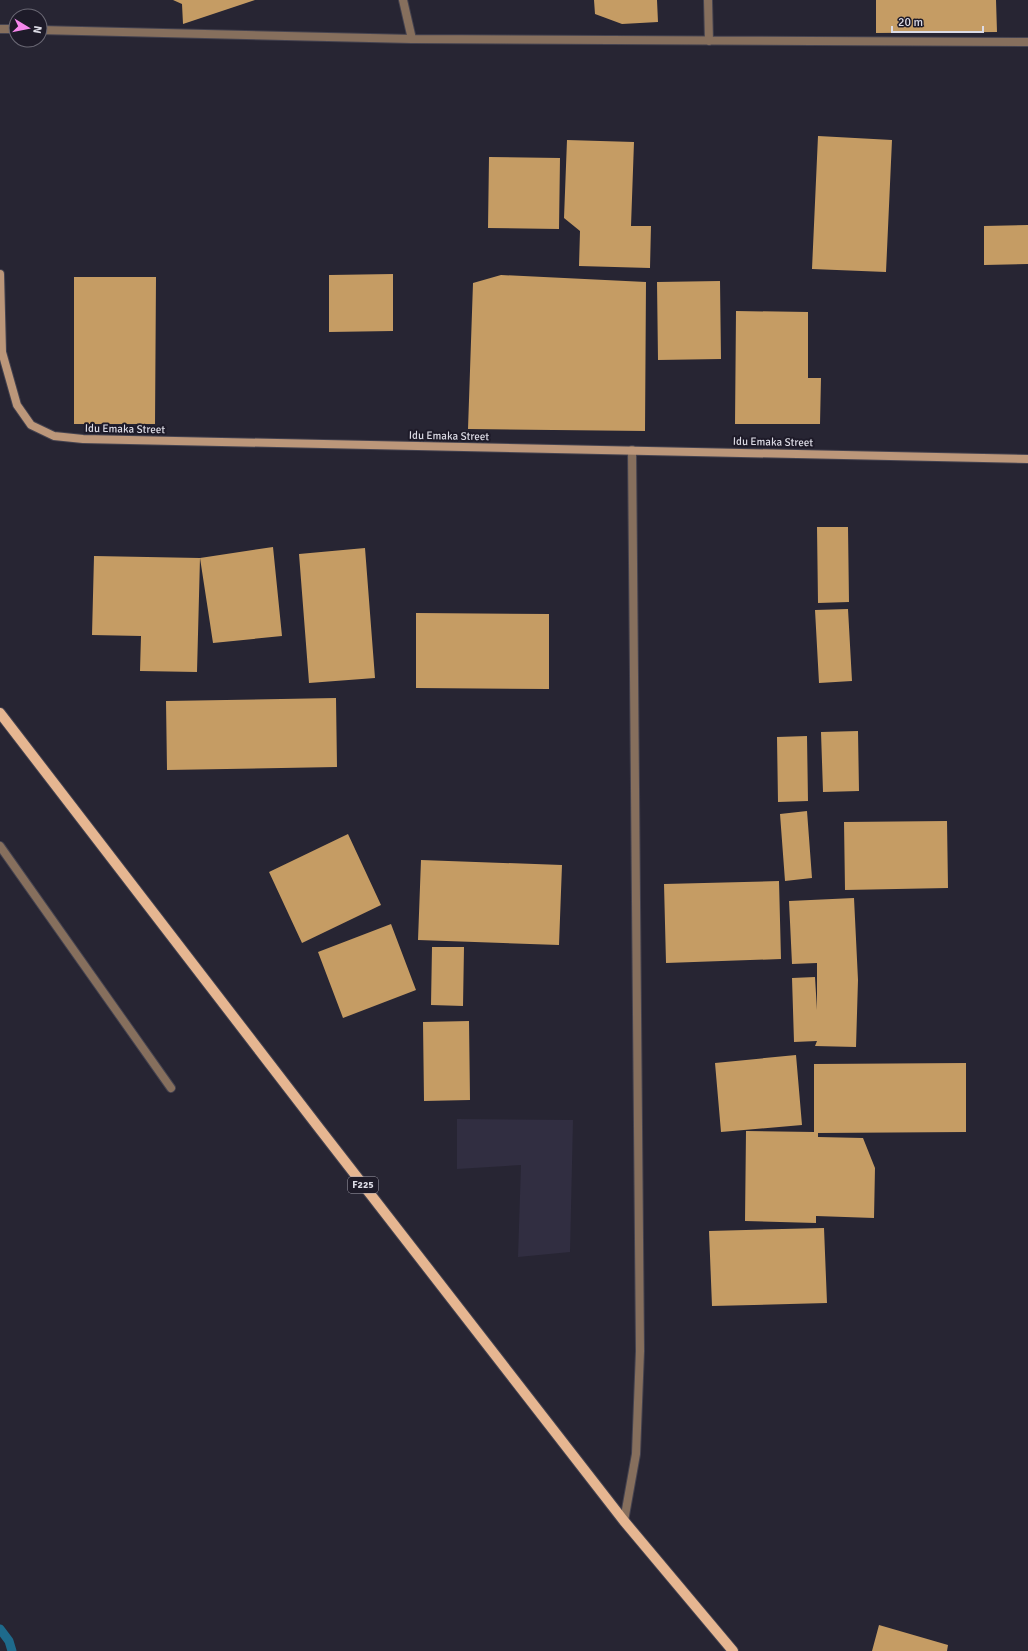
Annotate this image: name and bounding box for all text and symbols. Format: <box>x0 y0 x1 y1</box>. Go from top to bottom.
north arrow <box>8 8 48 48</box>
scale bar <box>892 8 983 34</box>
text: 20 m <box>898 15 923 30</box>
text: N <box>30 25 44 35</box>
street label: Idu Emaka Street <box>85 422 165 436</box>
street label: Idu Emaka Street <box>409 429 489 443</box>
street label: Idu Emaka Street <box>733 435 813 449</box>
road number: F225 <box>348 1177 378 1193</box>

